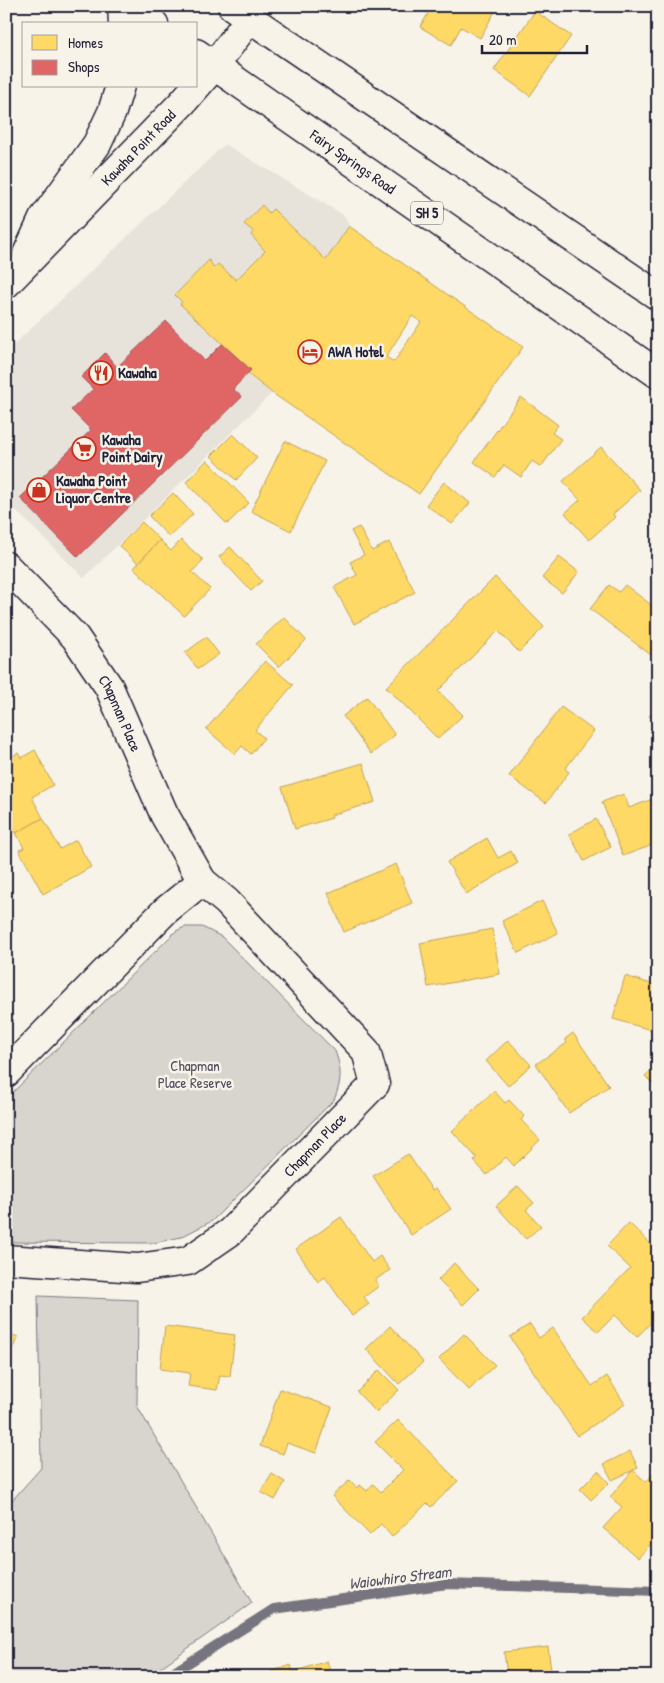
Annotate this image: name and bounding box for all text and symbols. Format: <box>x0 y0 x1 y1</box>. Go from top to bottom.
legend <box>22 22 198 88</box>
scale bar <box>482 22 586 54</box>
text: 20 m <box>489 29 516 50</box>
text: Homes <box>68 32 103 53</box>
text: Shops <box>68 56 100 77</box>
street label: Kawaha Point Road <box>96 105 180 190</box>
street label: Fairy Springs Road <box>305 124 400 199</box>
road number: SH 5 <box>411 202 443 224</box>
hotel icon: AWA Hotel <box>297 339 323 365</box>
place label: AWA Hotel <box>328 341 385 362</box>
restaurant icon: Kawaha <box>88 360 114 386</box>
place label: Kawaha <box>118 362 157 383</box>
place label: Kawaha Point Dairy <box>102 429 163 468</box>
supermarket icon: Kawaha Point Dairy <box>71 436 97 462</box>
place label: Kawaha Point Liquor Centre <box>56 470 131 509</box>
shop icon: Kawaha Point Liquor Centre <box>26 477 52 503</box>
street label: Chapman Place <box>94 670 147 755</box>
park label: Chapman Place Reserve <box>158 1055 232 1093</box>
street label: Chapman Place <box>279 1108 351 1181</box>
water label: Waiowhiro Stream <box>348 1560 453 1594</box>

